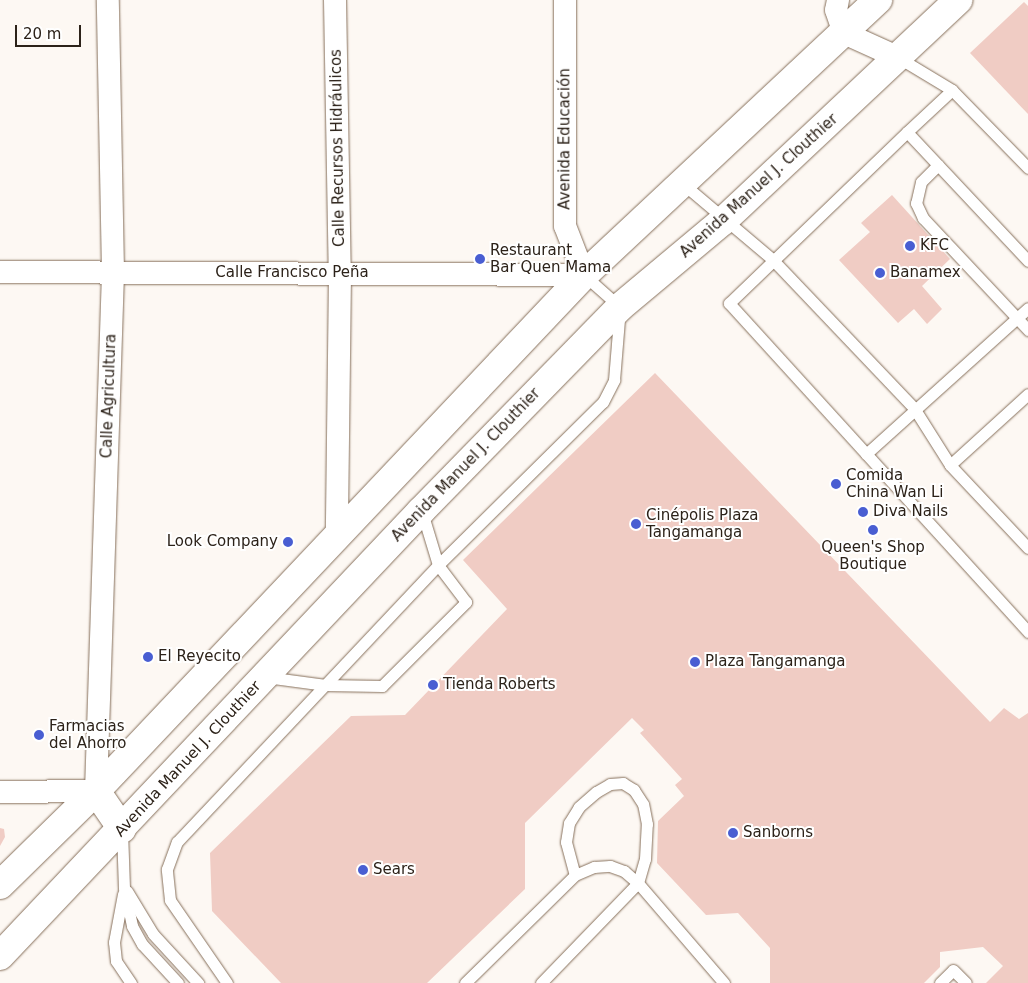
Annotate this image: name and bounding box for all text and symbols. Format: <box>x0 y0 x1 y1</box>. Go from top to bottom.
scale bar <box>18 15 84 47</box>
text: 20 m <box>23 25 61 43</box>
street label: Calle Recursos Hidráulicos <box>327 49 349 247</box>
street label: Avenida Educación <box>556 68 574 210</box>
street label: Avenida Manuel J. Clouthier <box>676 110 842 262</box>
place label: KFC <box>920 237 949 255</box>
marker: KFC <box>904 240 916 252</box>
place label: Restaurant Bar Quen Mama <box>490 241 611 276</box>
marker: Restaurant Bar Quen Mama <box>474 253 486 265</box>
street label: Calle Francisco Peña <box>215 264 369 282</box>
place label: Banamex <box>890 264 961 282</box>
marker: Banamex <box>874 267 886 279</box>
street label: Calle Agricultura <box>98 333 120 459</box>
street label: Avenida Manuel J. Clouthier <box>388 385 544 545</box>
place label: Comida China Wan Li <box>846 466 943 501</box>
marker: Comida China Wan Li <box>830 478 842 490</box>
place label: Diva Nails <box>873 503 948 521</box>
place label: Cinépolis Plaza Tangamanga <box>646 506 758 541</box>
marker: Diva Nails <box>857 506 869 518</box>
marker: Cinépolis Plaza Tangamanga <box>630 518 642 530</box>
marker: Queen's Shop Boutique <box>867 524 879 536</box>
place label: Look Company <box>167 533 278 551</box>
marker: Look Company <box>282 536 294 548</box>
place label: Queen's Shop Boutique <box>821 538 925 573</box>
place label: El Reyecito <box>158 648 241 666</box>
marker: El Reyecito <box>142 651 154 663</box>
place label: Plaza Tangamanga <box>705 653 845 671</box>
marker: Plaza Tangamanga <box>689 656 701 668</box>
place label: Tienda Roberts <box>443 676 556 694</box>
street label: Avenida Manuel J. Clouthier <box>111 677 265 841</box>
marker: Tienda Roberts <box>427 679 439 691</box>
place label: Farmacias del Ahorro <box>49 717 127 752</box>
marker: Farmacias del Ahorro <box>33 729 45 741</box>
place label: Sanborns <box>743 824 813 842</box>
marker: Sanborns <box>727 827 739 839</box>
place label: Sears <box>373 861 415 879</box>
marker: Sears <box>357 864 369 876</box>

